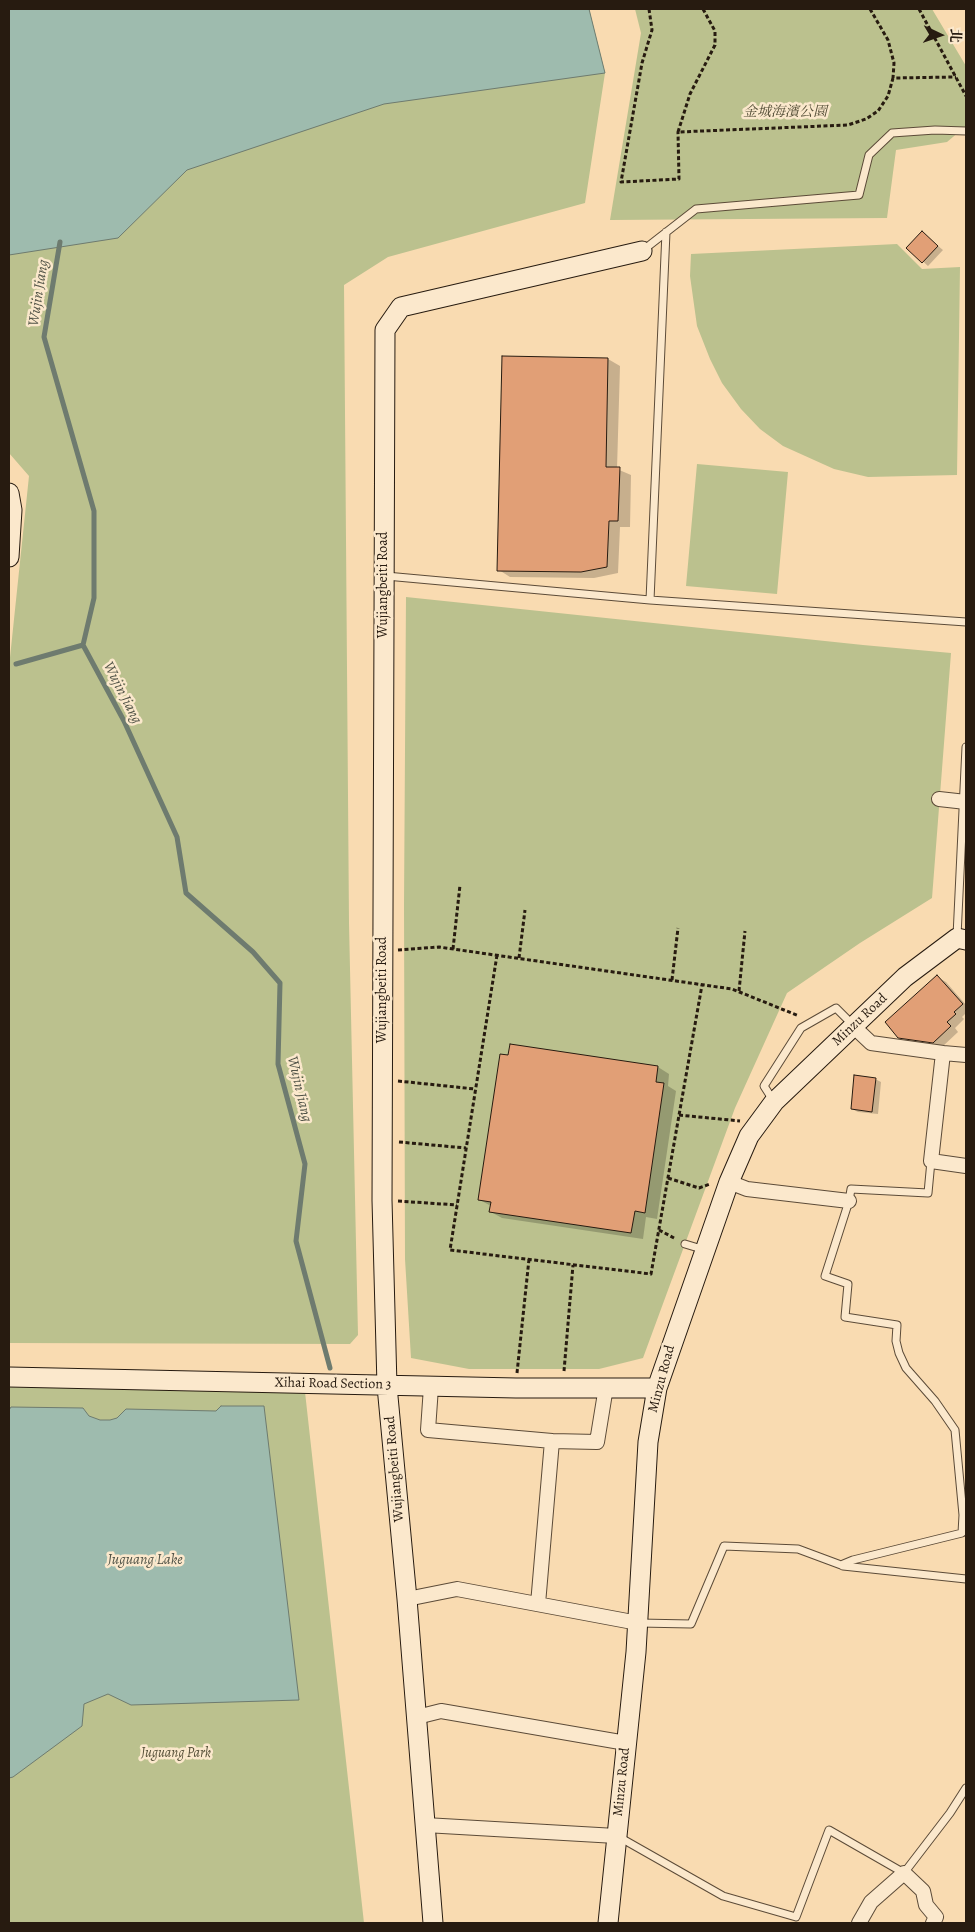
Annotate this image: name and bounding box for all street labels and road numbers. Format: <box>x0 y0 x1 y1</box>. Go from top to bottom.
street label: Wujiangbeiti Road <box>376 532 392 638</box>
street label: Wujiangbeiti Road <box>375 937 391 1043</box>
street label: Minzu Road <box>829 990 891 1050</box>
street label: Minzu Road <box>645 1343 679 1415</box>
street label: Xihai Road Section 3 <box>274 1375 392 1393</box>
street label: Wujiangbeiti Road <box>382 1415 408 1523</box>
street label: Minzu Road <box>610 1747 634 1817</box>

